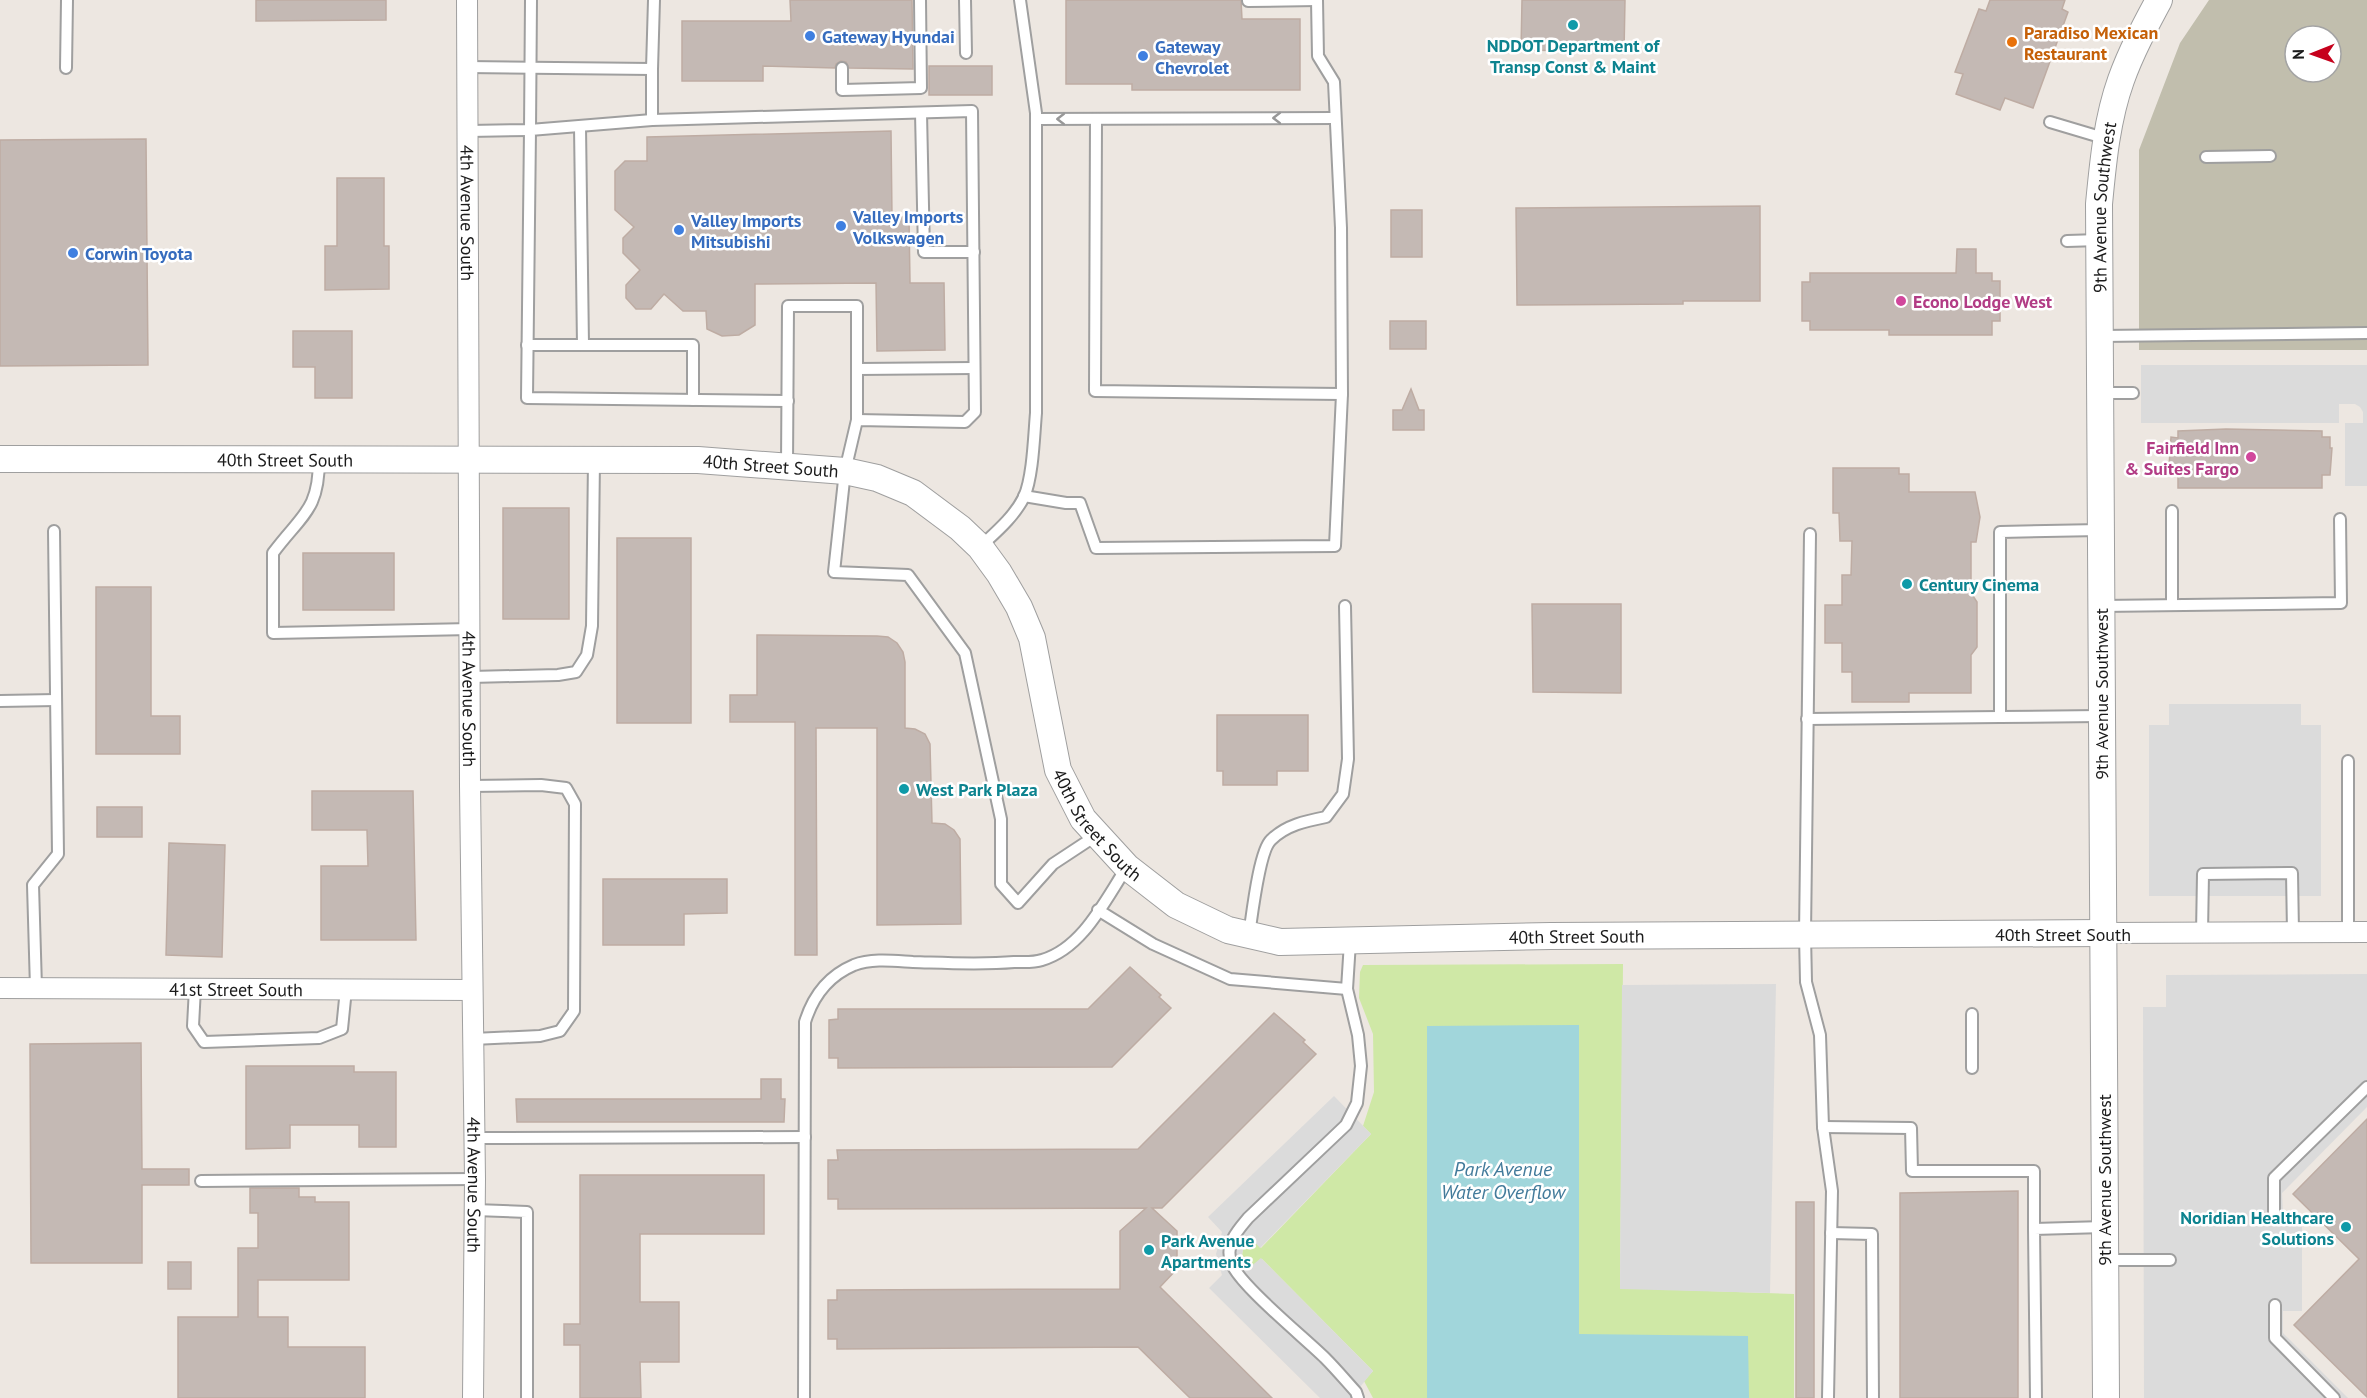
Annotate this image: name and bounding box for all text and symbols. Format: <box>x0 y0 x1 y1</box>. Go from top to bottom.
marker: NDDOT Department of Transp Const & Maint <box>1566 18 1580 32</box>
place label: Paradiso Mexican Restaurant <box>2024 21 2158 65</box>
north arrow <box>2283 24 2343 84</box>
place label: Gateway Hyundai <box>822 25 955 48</box>
marker: Gateway Hyundai <box>803 29 817 43</box>
place label: NDDOT Department of Transp Const & Maint <box>1487 34 1661 78</box>
place label: Gateway Chevrolet <box>1155 35 1230 79</box>
marker: Paradiso Mexican Restaurant <box>2005 35 2019 49</box>
marker: Gateway Chevrolet <box>1136 49 1150 63</box>
text: N <box>2288 49 2308 60</box>
one-way arrow <box>1272 112 1281 124</box>
one-way arrow <box>1056 113 1065 125</box>
street label: 9th Avenue Southwest <box>2087 120 2121 293</box>
street label: 4th Avenue South <box>456 145 480 281</box>
place label: Valley Imports Volkswagen <box>852 205 964 249</box>
place label: Valley Imports Mitsubishi <box>690 209 802 253</box>
marker: Valley Imports Volkswagen <box>834 219 848 233</box>
marker: Valley Imports Mitsubishi <box>672 223 686 237</box>
place label: Corwin Toyota <box>85 242 193 265</box>
marker: Corwin Toyota <box>66 246 80 260</box>
place label: Econo Lodge West <box>1913 290 2053 313</box>
marker: Econo Lodge West <box>1894 294 1908 308</box>
place label: Fairfield Inn & Suites Fargo <box>2125 436 2239 480</box>
street label: 40th Street South <box>217 448 353 471</box>
street label: 40th Street South <box>702 449 840 482</box>
marker: Fairfield Inn & Suites Fargo <box>2244 450 2258 464</box>
place label: Century Cinema <box>1919 573 2039 596</box>
marker: Century Cinema <box>1900 577 1914 591</box>
street label: 9th Avenue Southwest <box>2090 608 2113 780</box>
street label: 4th Avenue South <box>458 631 481 767</box>
street label: 40th Street South <box>1048 765 1147 886</box>
place label: West Park Plaza <box>916 778 1038 801</box>
marker: West Park Plaza <box>897 782 911 796</box>
street label: 40th Street South <box>1995 923 2131 946</box>
street label: 40th Street South <box>1508 924 1645 948</box>
street label: 41st Street South <box>169 977 303 1001</box>
street label: 9th Avenue Southwest <box>2093 1094 2116 1266</box>
street label: 4th Avenue South <box>463 1117 487 1253</box>
water label: Park Avenue Water Overflow <box>1441 1156 1566 1205</box>
place label: Noridian Healthcare Solutions <box>2180 1206 2334 1250</box>
marker: Noridian Healthcare Solutions <box>2339 1220 2353 1234</box>
place label: Park Avenue Apartments <box>1161 1229 1254 1273</box>
marker: Park Avenue Apartments <box>1142 1243 1156 1257</box>

